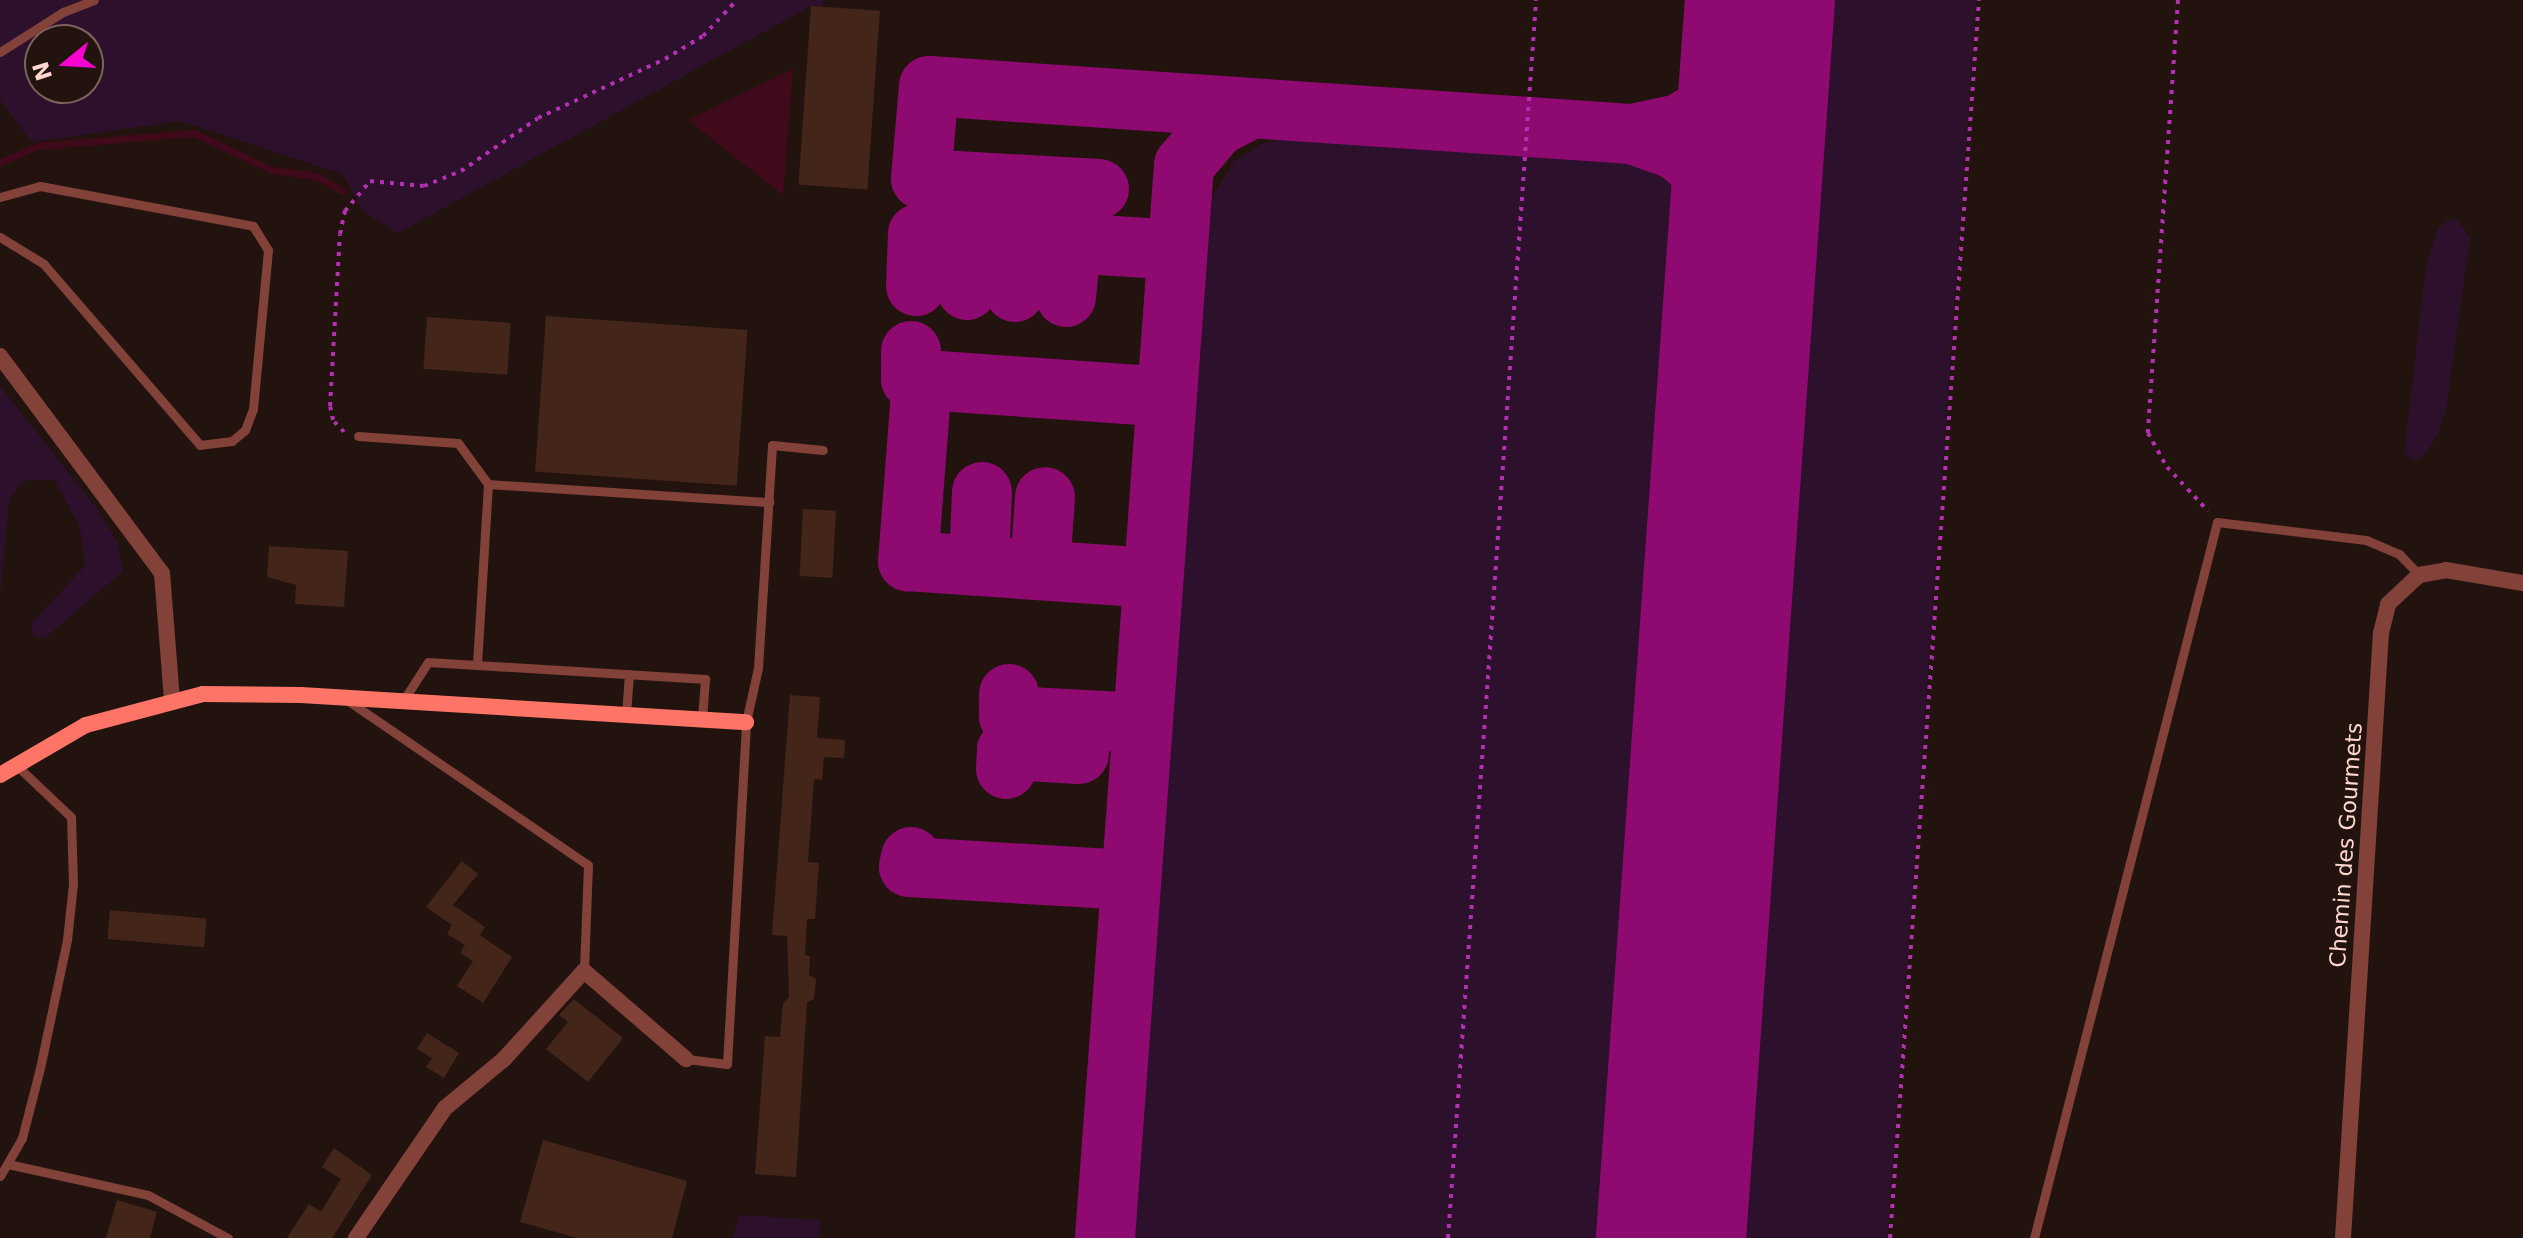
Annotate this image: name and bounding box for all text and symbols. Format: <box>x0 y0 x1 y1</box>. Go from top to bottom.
north arrow <box>24 24 104 104</box>
text: N <box>28 58 57 84</box>
street label: Chemin des Gourmets <box>2324 722 2368 968</box>

